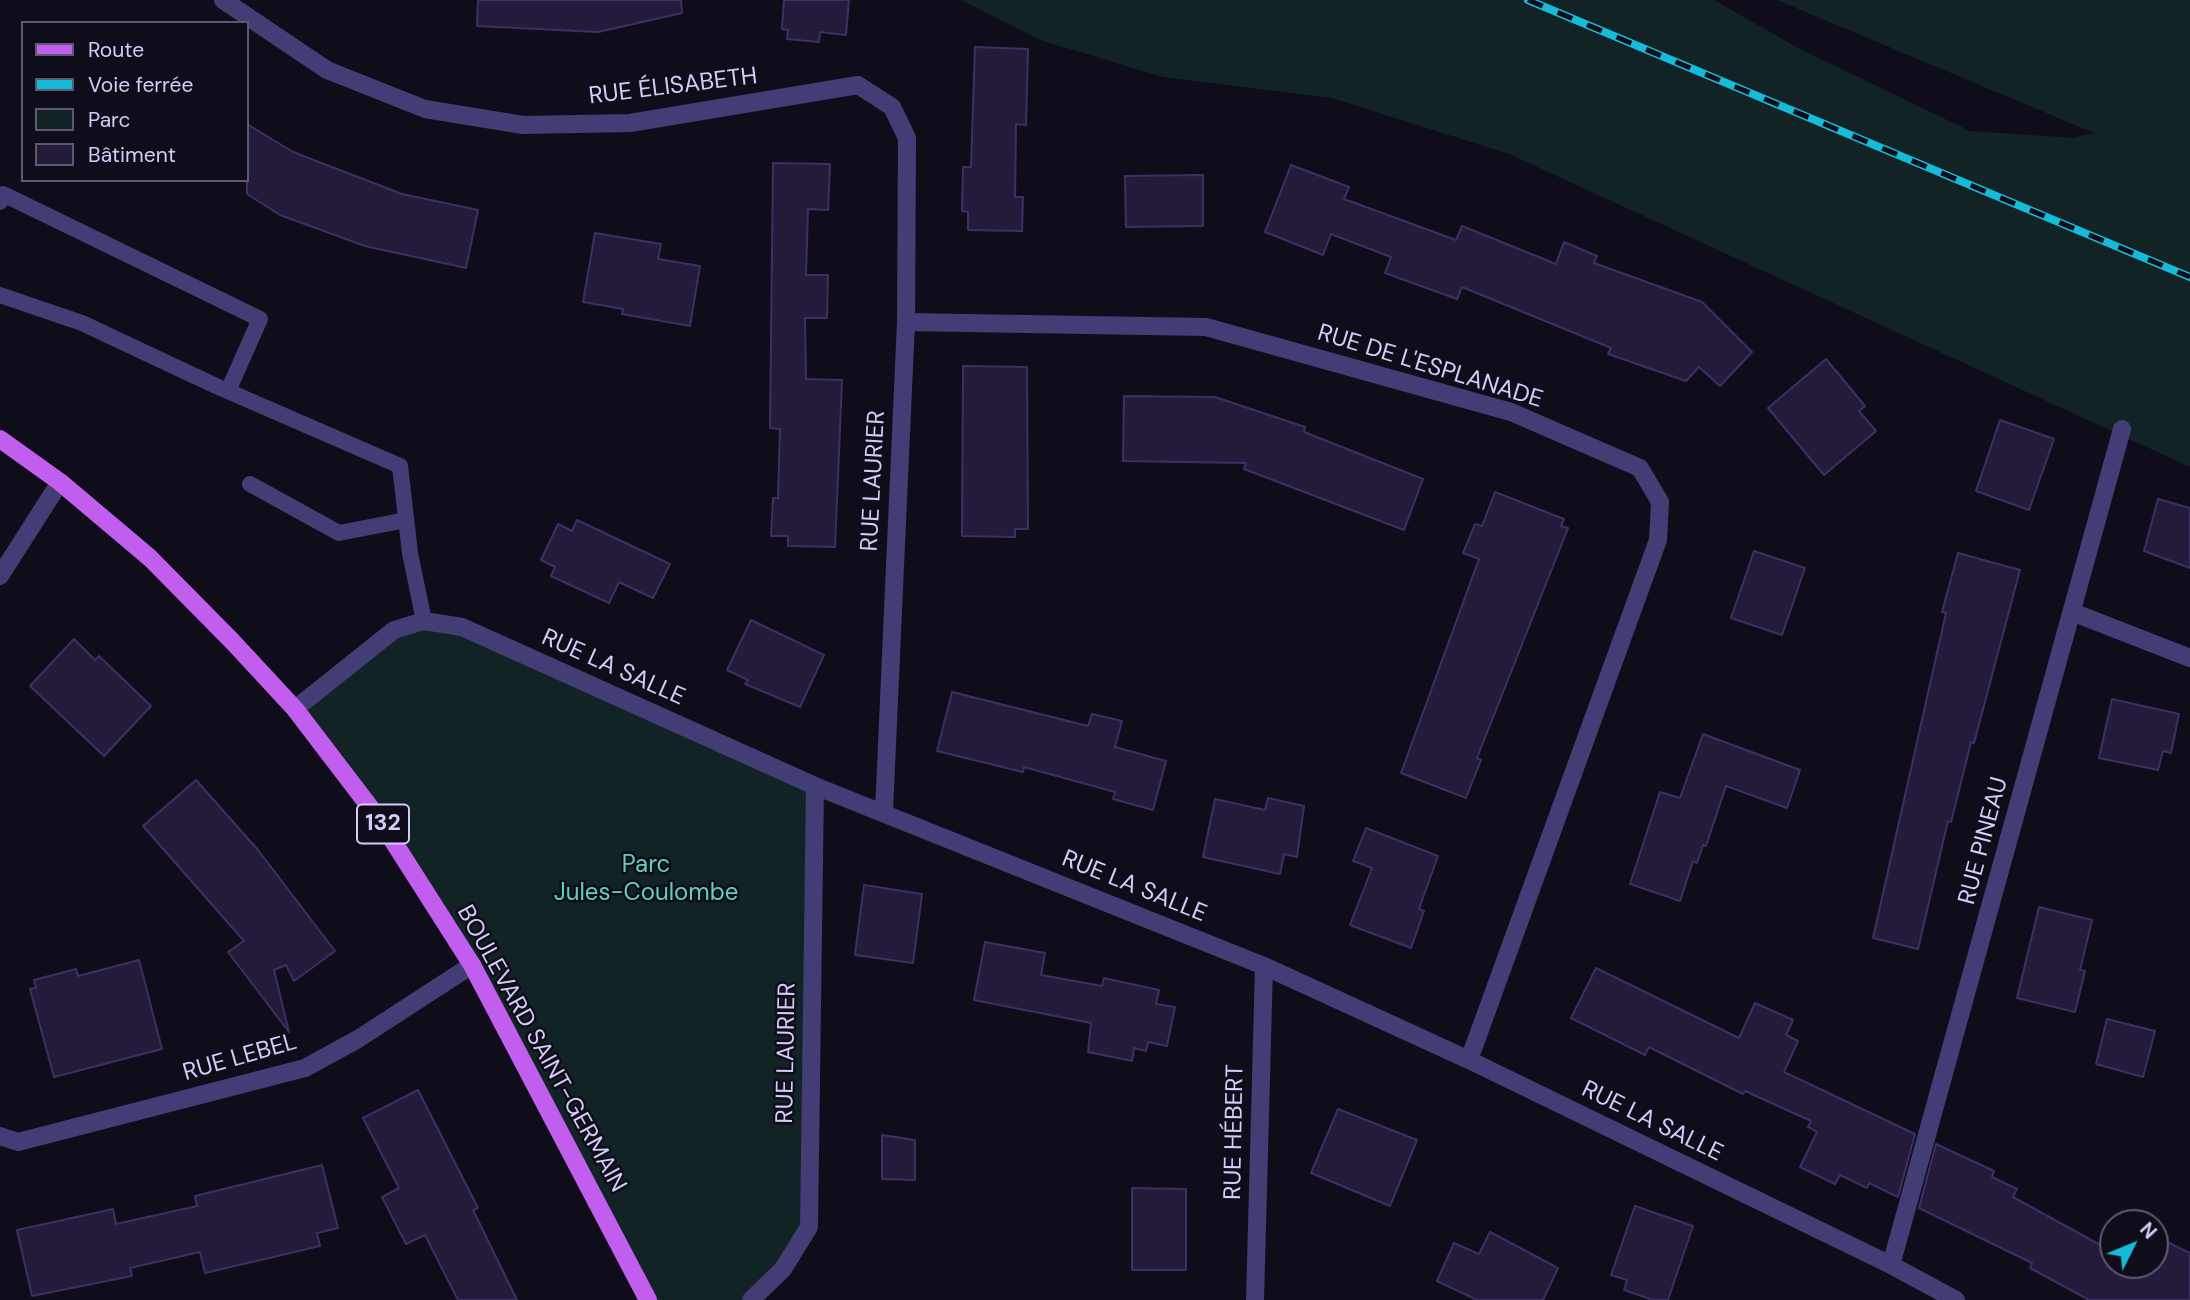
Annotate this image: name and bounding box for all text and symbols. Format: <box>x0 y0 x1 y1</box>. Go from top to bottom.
legend <box>21 21 248 182</box>
text: Route <box>88 36 144 64</box>
street label: RUE ÉLISABETH <box>587 62 759 112</box>
text: Voie ferrée <box>88 71 193 99</box>
text: Parc <box>88 106 131 134</box>
text: Bâtiment <box>88 141 176 169</box>
street label: RUE DE L'ESPLANADE <box>1314 319 1546 415</box>
street label: RUE LAURIER <box>856 410 892 552</box>
street label: RUE LA SALLE <box>537 624 689 712</box>
street label: RUE PINEAU <box>1953 774 2015 908</box>
road number: 132 <box>357 804 409 844</box>
street label: RUE LA SALLE <box>1057 845 1211 929</box>
park label: Parc Jules-Coulombe <box>554 852 738 908</box>
street label: BOULEVARD SAINT-GERMAIN <box>450 901 632 1197</box>
street label: RUE LAURIER <box>771 982 803 1124</box>
street label: RUE LEBEL <box>180 1028 300 1088</box>
street label: RUE HÉBERT <box>1219 1064 1251 1200</box>
street label: RUE LA SALLE <box>1577 1075 1727 1169</box>
north arrow <box>2099 1209 2169 1279</box>
text: N <box>2134 1217 2162 1244</box>

